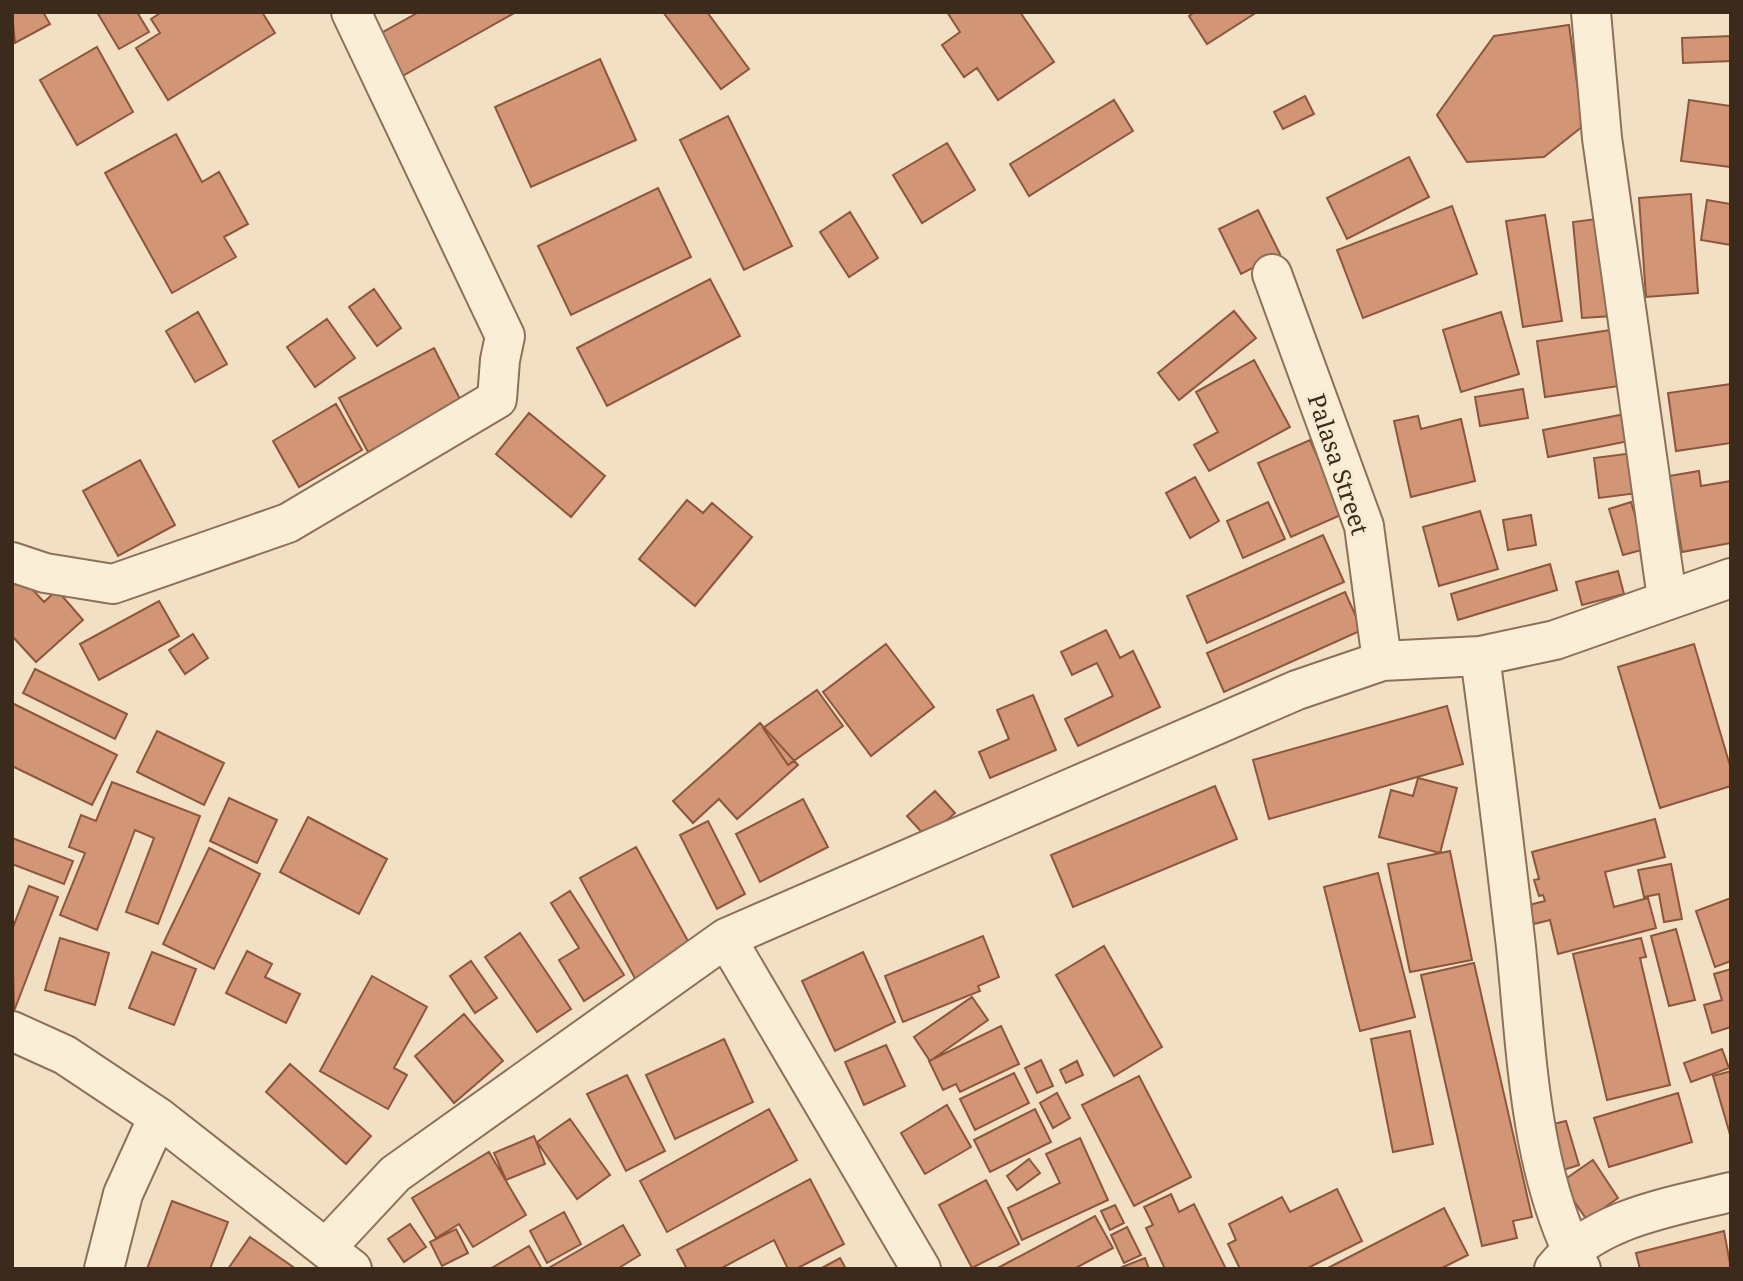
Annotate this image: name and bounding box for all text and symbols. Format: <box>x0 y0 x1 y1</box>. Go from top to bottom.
street label: Palasa Street <box>1301 389 1377 539</box>

